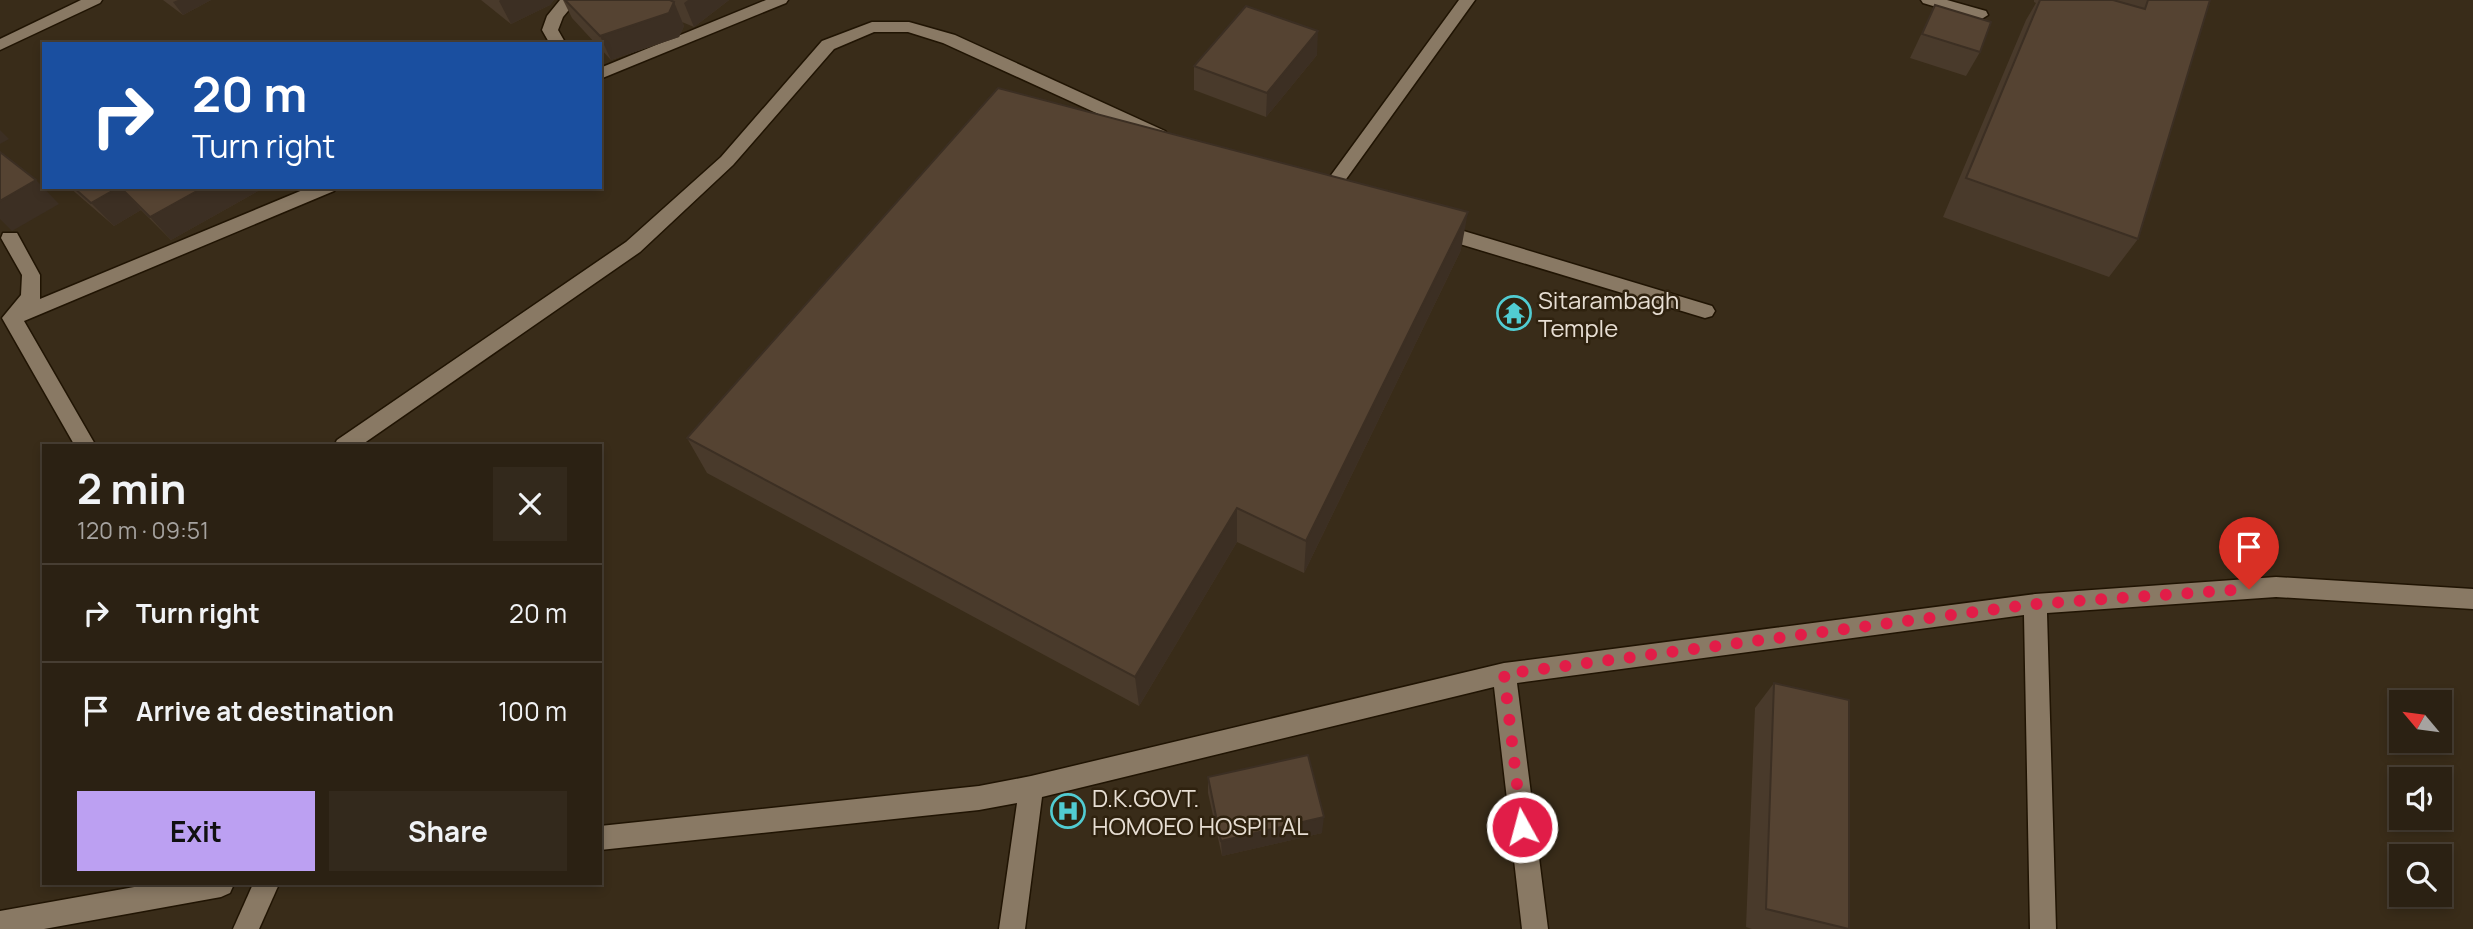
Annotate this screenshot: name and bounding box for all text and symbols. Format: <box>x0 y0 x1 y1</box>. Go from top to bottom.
text: 20 m <box>192 60 307 127</box>
icon: right <box>77 70 168 161</box>
text: Turn right <box>192 124 335 168</box>
place label: Sitarambagh Temple <box>1538 283 1679 344</box>
temple icon: Sitarambagh Temple <box>1495 294 1533 332</box>
text: 2 min <box>77 459 186 517</box>
button: close <box>493 467 567 541</box>
text: 120 m · 09:51 <box>77 514 209 546</box>
pin <box>2219 517 2279 589</box>
icon: arrive <box>2230 528 2268 566</box>
icon: right <box>77 594 115 632</box>
text: Turn right <box>136 595 260 631</box>
text: 20 m <box>509 595 567 631</box>
north arrow <box>2389 690 2452 752</box>
map controls <box>2389 690 2452 907</box>
icon: arrive <box>77 692 115 730</box>
text: Arrive at destination <box>136 693 394 729</box>
text: 100 m <box>498 693 567 729</box>
button: sound <box>2389 767 2452 830</box>
place label: D.K.GOVT. HOMOEO HOSPITAL <box>1092 781 1308 842</box>
position arrow <box>1485 790 1559 864</box>
button: Exit <box>77 791 315 871</box>
button: Share <box>329 791 567 871</box>
hospital icon: D.K.GOVT. HOMOEO HOSPITAL <box>1049 792 1087 830</box>
button: search <box>2389 844 2452 907</box>

